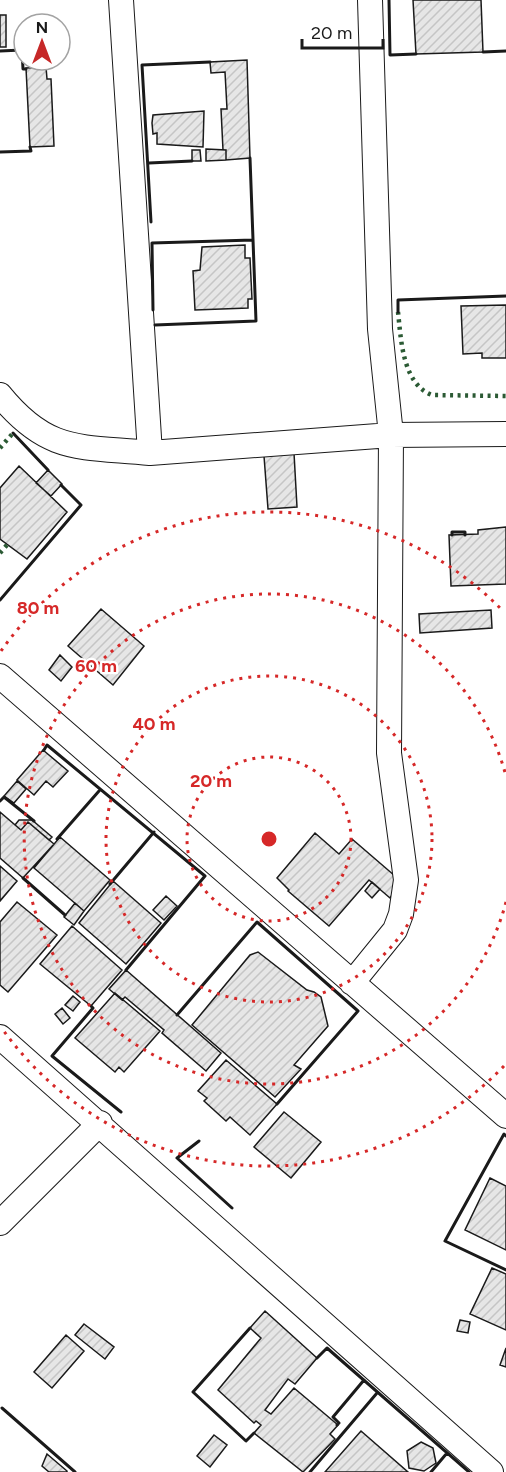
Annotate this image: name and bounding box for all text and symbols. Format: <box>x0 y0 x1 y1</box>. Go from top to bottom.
north arrow <box>12 12 72 72</box>
scale bar <box>302 12 383 50</box>
text: N <box>36 18 48 37</box>
text: 20 m <box>311 22 352 44</box>
text: 80 m <box>17 597 59 619</box>
text: 60 m <box>75 655 117 677</box>
text: 40 m <box>132 713 176 735</box>
text: 20 m <box>190 770 232 792</box>
centre of rings <box>259 829 279 849</box>

